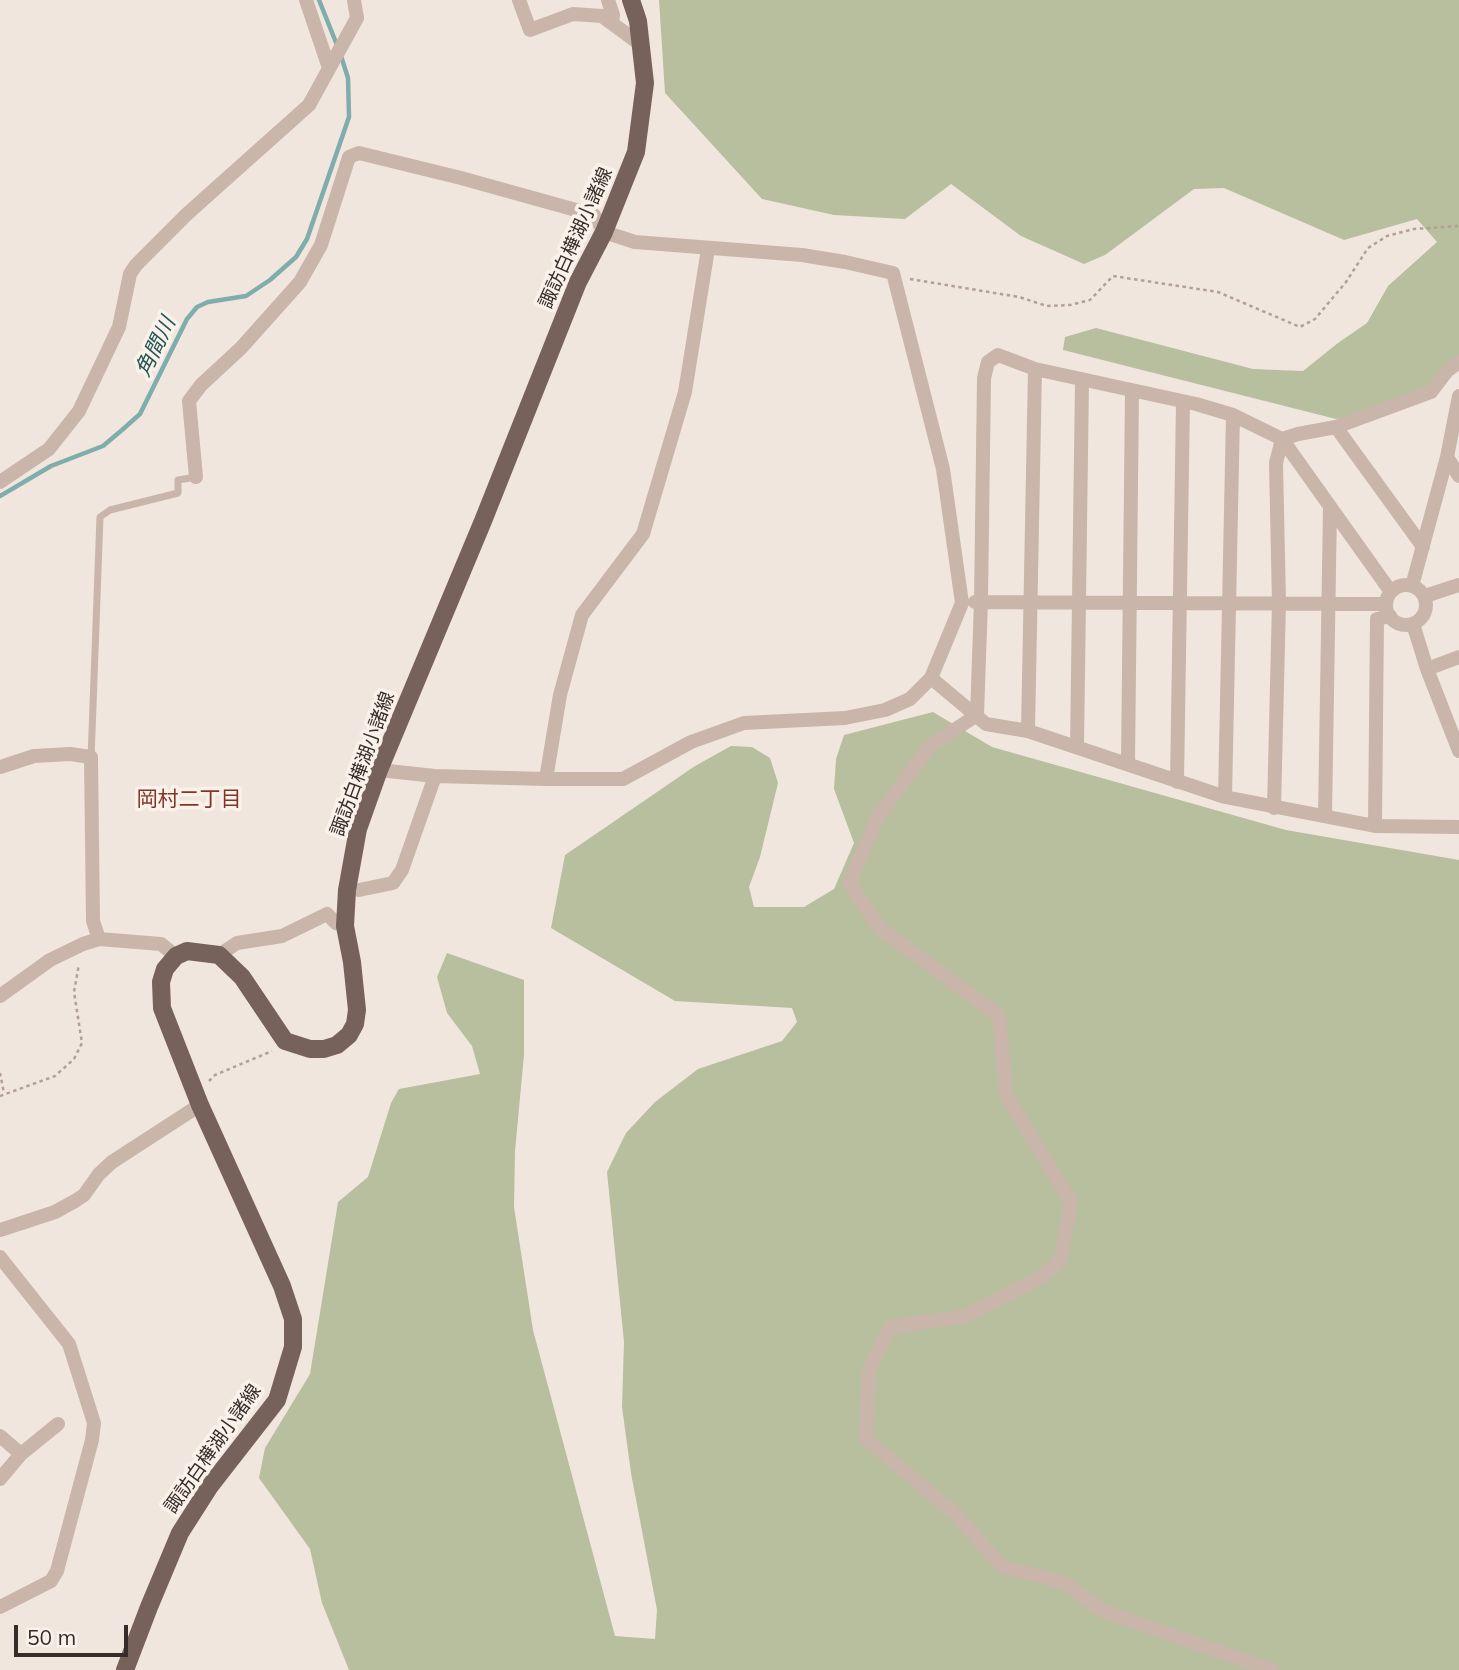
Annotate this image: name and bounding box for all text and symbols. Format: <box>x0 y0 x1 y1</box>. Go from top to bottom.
street label: 諏訪白樺湖小諸線 <box>535 164 617 312</box>
water label: 角間川 <box>131 313 181 381</box>
street label: 諏訪白樺湖小諸線 <box>326 689 400 839</box>
district label: 岡村二丁目 <box>137 787 241 813</box>
street label: 諏訪白樺湖小諸線 <box>160 1380 266 1518</box>
scale bar <box>18 1610 131 1654</box>
text: 50 m <box>27 1624 76 1650</box>

